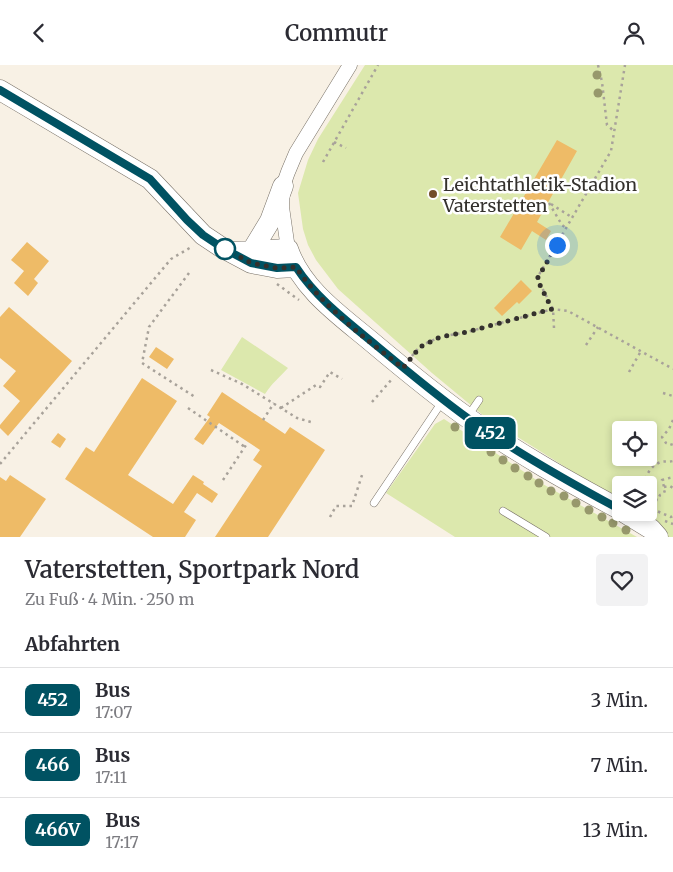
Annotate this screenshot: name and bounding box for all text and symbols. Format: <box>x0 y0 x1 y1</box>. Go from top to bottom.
icon: back <box>25 19 53 47</box>
text: Commutr <box>285 19 388 47</box>
icon: person <box>620 19 648 47</box>
place label: Leichtathletik-Stadion Vaterstetten <box>442 173 637 217</box>
marker: Leichtathletik-Stadion Vaterstetten <box>427 188 439 200</box>
your location <box>545 233 570 258</box>
unlabelled marker <box>214 238 236 260</box>
line badge: 452 <box>461 417 519 449</box>
text: 452 <box>475 421 505 444</box>
map controls <box>612 421 657 521</box>
button: locate <box>612 421 657 466</box>
button: layers <box>612 476 657 521</box>
text: Vaterstetten, Sportpark Nord <box>25 554 359 585</box>
button: heart <box>596 554 648 606</box>
text: Zu Fuß · 4 Min. · 250 m <box>25 589 194 609</box>
text: Abfahrten <box>25 632 120 656</box>
text: Bus <box>95 678 130 702</box>
text: 452 <box>37 688 68 711</box>
text: 3 Min. <box>591 688 648 712</box>
text: 17:07 <box>95 702 132 722</box>
text: Bus <box>95 743 130 767</box>
text: 466 <box>36 753 69 776</box>
text: 7 Min. <box>591 753 648 777</box>
text: 17:11 <box>95 767 127 787</box>
text: Bus <box>105 808 140 832</box>
text: 466V <box>35 818 80 841</box>
text: 13 Min. <box>582 818 648 842</box>
text: 17:17 <box>105 832 139 852</box>

